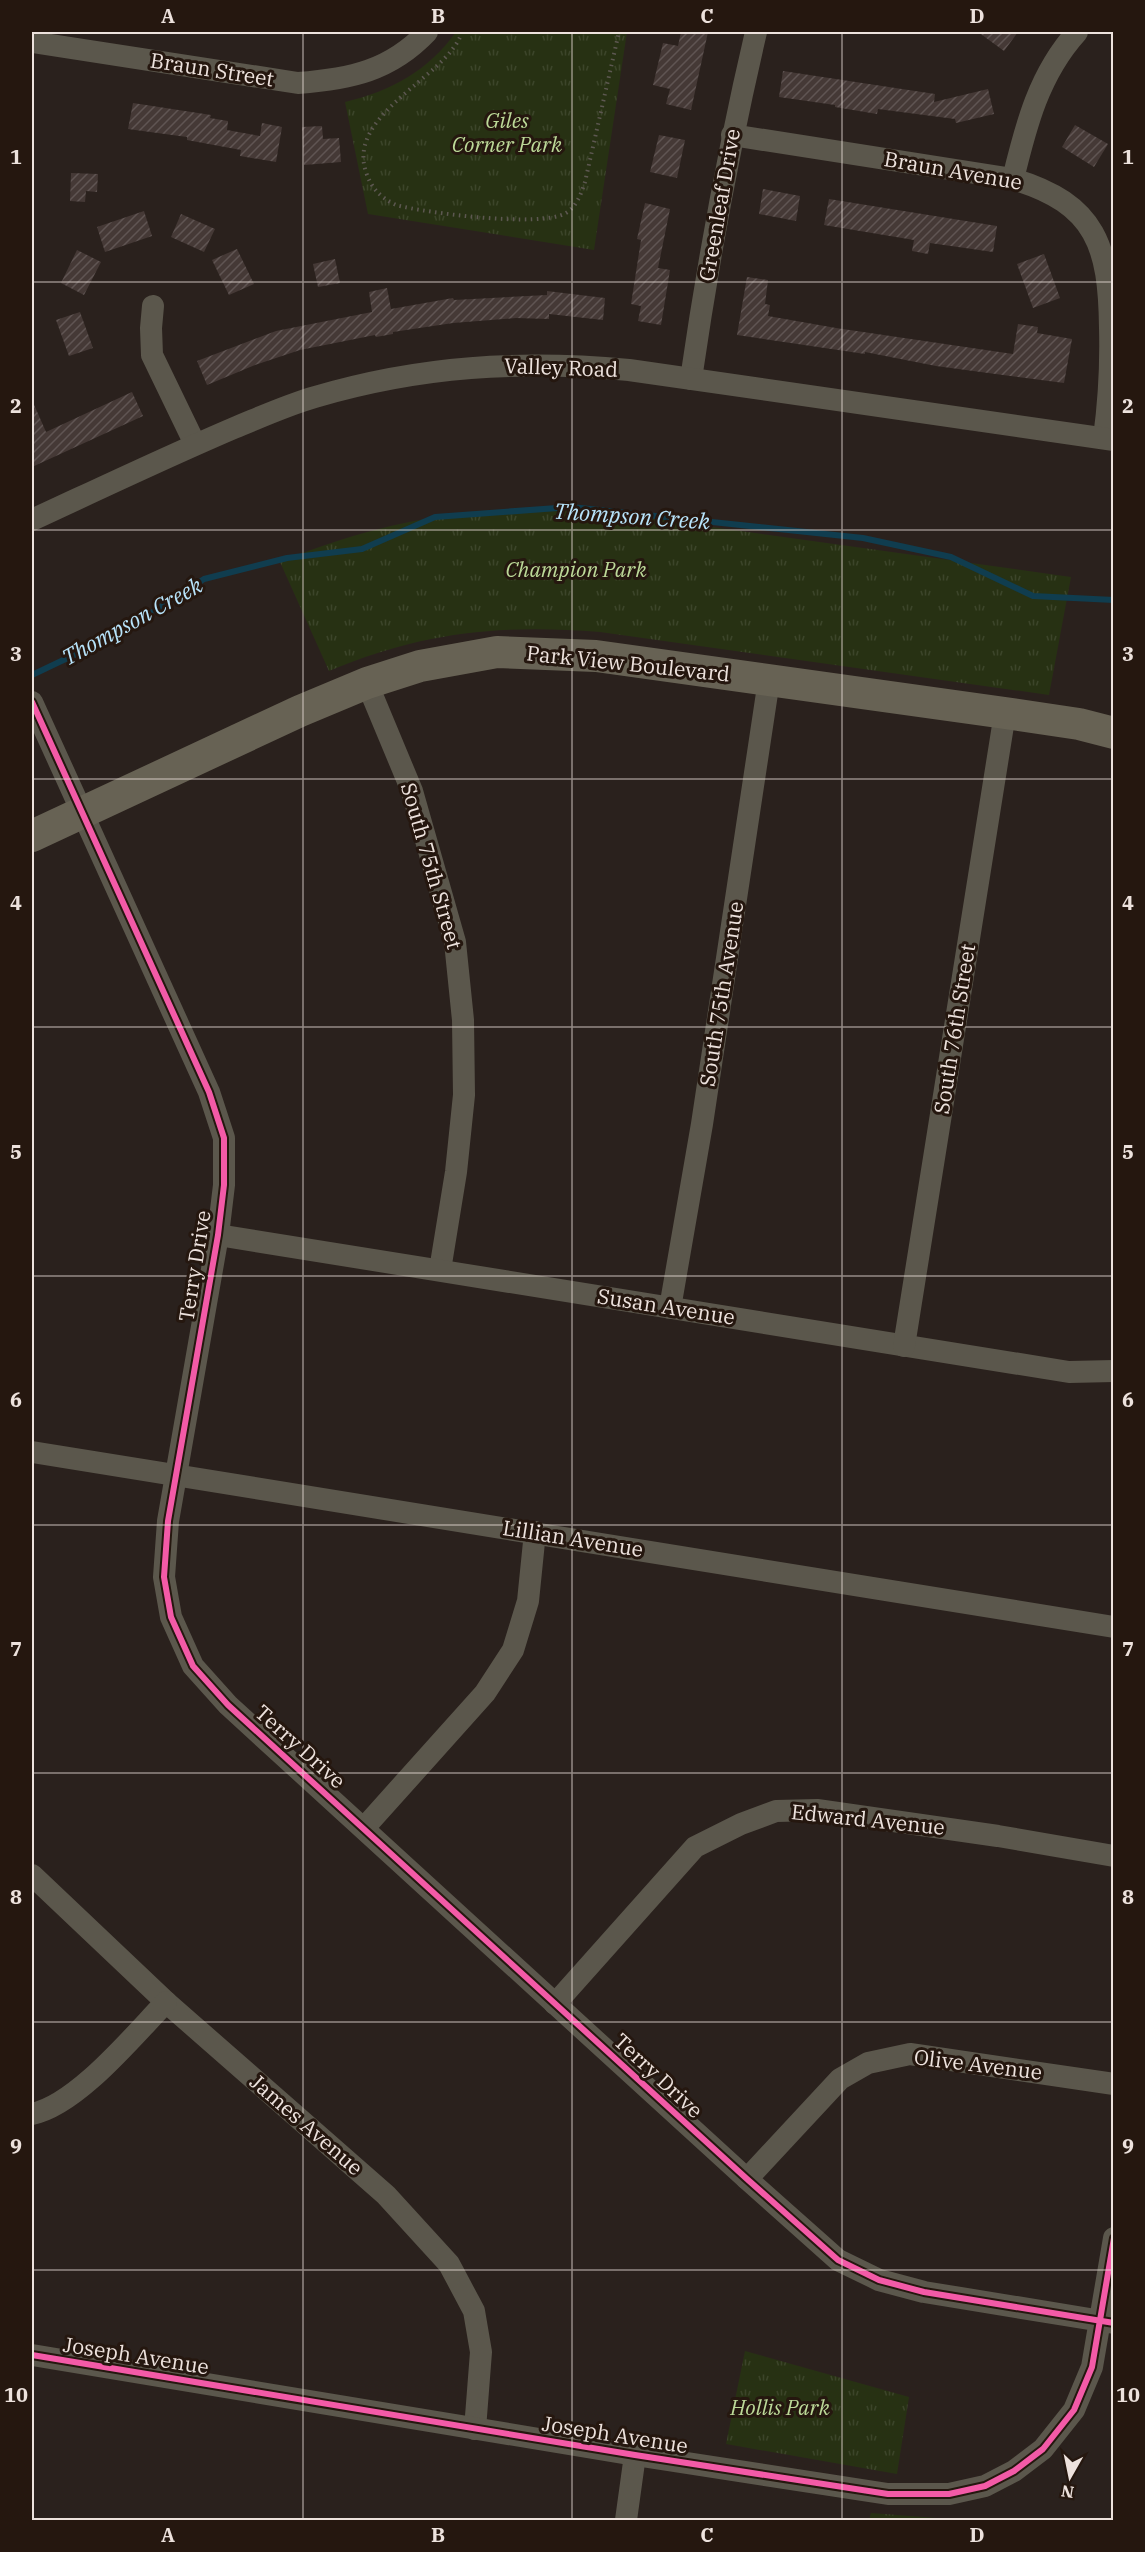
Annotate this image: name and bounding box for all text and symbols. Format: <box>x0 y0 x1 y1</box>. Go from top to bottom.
text: A <box>161 2 175 29</box>
text: B <box>431 2 445 29</box>
text: C <box>700 2 714 29</box>
text: D <box>969 2 985 29</box>
street label: Braun Street <box>148 45 276 93</box>
park label: Giles Corner Park <box>452 106 563 158</box>
street label: Greenleaf Drive <box>692 126 746 283</box>
text: 1 <box>10 143 22 170</box>
text: 1 <box>1122 143 1134 170</box>
street label: Braun Avenue <box>882 144 1024 196</box>
street label: Valley Road <box>504 351 619 383</box>
text: 2 <box>10 392 22 419</box>
text: 2 <box>1122 392 1134 419</box>
water label: Thompson Creek <box>553 496 711 535</box>
park label: Champion Park <box>505 555 647 583</box>
water label: Thompson Creek <box>56 570 207 671</box>
street label: Park View Boulevard <box>525 638 731 688</box>
text: 3 <box>10 640 22 667</box>
text: 3 <box>1122 640 1134 667</box>
street label: South 75th Street <box>395 779 469 952</box>
text: 4 <box>10 889 22 916</box>
text: 4 <box>1122 889 1134 916</box>
street label: South 75th Avenue <box>693 899 749 1088</box>
street label: South 76th Street <box>927 942 981 1116</box>
text: 5 <box>10 1138 22 1165</box>
text: 5 <box>1122 1138 1134 1165</box>
street label: Terry Drive <box>171 1208 217 1324</box>
street label: Susan Avenue <box>595 1281 737 1331</box>
text: 6 <box>10 1386 22 1413</box>
text: 6 <box>1122 1386 1134 1413</box>
street label: Lillian Avenue <box>501 1513 645 1563</box>
text: 7 <box>10 1635 22 1662</box>
text: 7 <box>1122 1635 1134 1662</box>
street label: Terry Drive <box>250 1698 352 1794</box>
street label: Edward Avenue <box>790 1797 946 1841</box>
text: 8 <box>10 1883 22 1910</box>
text: 8 <box>1122 1883 1134 1910</box>
street label: Terry Drive <box>608 2027 709 2124</box>
street label: Olive Avenue <box>912 2042 1044 2086</box>
street label: James Avenue <box>244 2067 369 2181</box>
text: 9 <box>10 2132 22 2159</box>
text: 9 <box>1122 2132 1134 2159</box>
street label: Joseph Avenue <box>61 2330 211 2380</box>
text: 10 <box>4 2381 28 2408</box>
text: 10 <box>1116 2381 1140 2408</box>
park label: Hollis Park <box>729 2393 831 2421</box>
street label: Joseph Avenue <box>540 2409 690 2459</box>
north arrow <box>1040 2447 1100 2507</box>
text: N <box>1060 2481 1075 2503</box>
text: A <box>161 2521 175 2548</box>
text: B <box>431 2521 445 2548</box>
text: C <box>700 2521 714 2548</box>
text: D <box>969 2521 985 2548</box>

